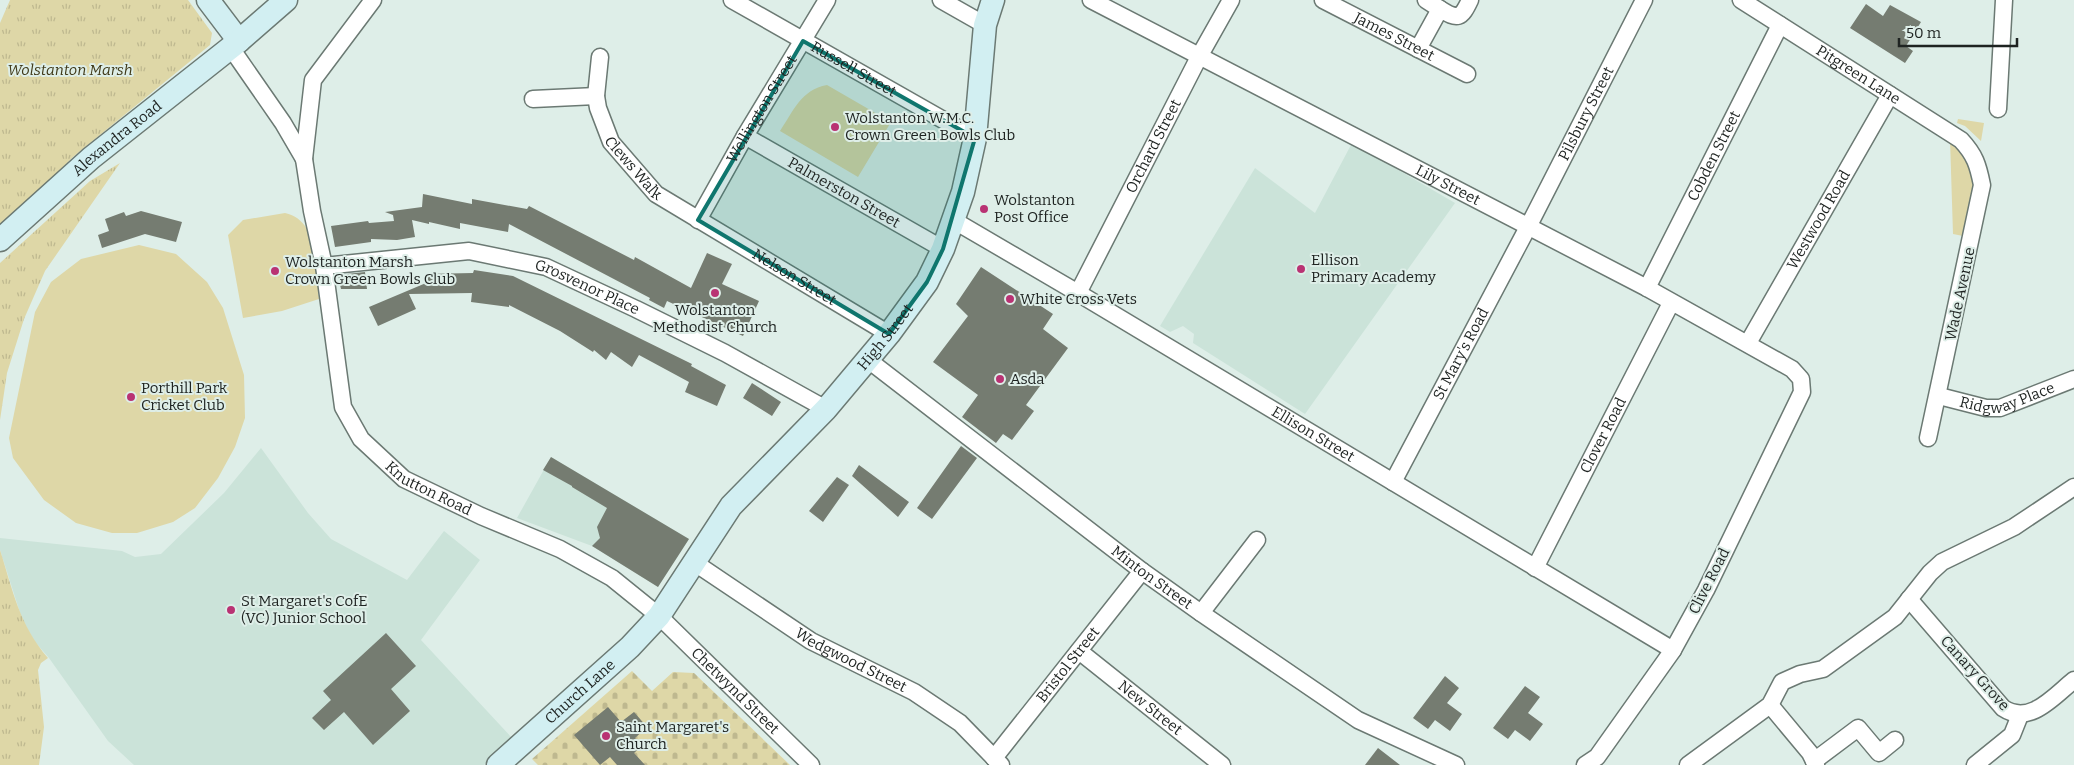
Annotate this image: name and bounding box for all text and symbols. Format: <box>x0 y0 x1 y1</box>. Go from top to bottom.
street label: James Street <box>1350 8 1438 65</box>
scale bar <box>1899 15 2016 47</box>
text: 50 m <box>1906 24 1942 42</box>
street label: Russell Street <box>808 38 900 101</box>
street label: Pitgreen Lane <box>1813 41 1904 108</box>
street label: Wellington Street <box>723 51 801 166</box>
park label: Wolstanton Marsh <box>7 61 133 79</box>
street label: Pilsbury Street <box>1555 63 1618 163</box>
street label: Orchard Street <box>1122 96 1185 196</box>
street label: Alexandra Road <box>68 97 165 180</box>
street label: Cobden Street <box>1684 107 1744 204</box>
place label: Wolstanton W.M.C. Crown Green Bowls Club <box>845 109 1015 144</box>
marker: Wolstanton W.M.C. Crown Green Bowls Club <box>829 121 841 133</box>
street label: Clews Walk <box>601 134 665 204</box>
street label: Palmerston Street <box>785 153 904 232</box>
street label: Lily Street <box>1413 161 1484 209</box>
street label: Westwood Road <box>1783 167 1854 272</box>
place label: Wolstanton Post Office <box>994 191 1075 226</box>
marker: Wolstanton Post Office <box>978 203 990 215</box>
street label: Nelson Street <box>749 245 840 310</box>
street label: Wade Avenue <box>1941 246 1979 342</box>
place label: Ellison Primary Academy <box>1311 251 1436 286</box>
place label: Wolstanton Marsh Crown Green Bowls Club <box>285 253 455 288</box>
street label: Grosvenor Place <box>533 256 642 318</box>
marker: Ellison Primary Academy <box>1295 263 1307 275</box>
marker: Wolstanton Marsh Crown Green Bowls Club <box>269 265 281 277</box>
marker: Wolstanton Methodist Church <box>709 287 721 299</box>
place label: White Cross Vets <box>1020 290 1137 308</box>
marker: White Cross Vets <box>1004 293 1016 305</box>
street label: High Street <box>854 300 917 374</box>
place label: Wolstanton Methodist Church <box>653 301 778 336</box>
street label: St Mary's Road <box>1429 305 1493 403</box>
place label: Asda <box>1010 370 1044 388</box>
marker: Asda <box>994 373 1006 385</box>
place label: Porthill Park Cricket Club <box>141 379 228 414</box>
street label: Ridgway Place <box>1958 379 2057 417</box>
marker: Porthill Park Cricket Club <box>125 391 137 403</box>
street label: Clover Road <box>1576 394 1630 476</box>
street label: Ellison Street <box>1269 402 1358 466</box>
street label: Knutton Road <box>382 457 475 519</box>
street label: Minton Street <box>1108 542 1196 613</box>
street label: Clive Road <box>1685 545 1733 617</box>
place label: St Margaret's CofE (VC) Junior School <box>241 592 368 627</box>
marker: St Margaret's CofE (VC) Junior School <box>225 604 237 616</box>
street label: Bristol Street <box>1033 623 1104 706</box>
street label: Wedgwood Street <box>792 624 910 696</box>
street label: Canary Grove <box>1937 632 2013 714</box>
street label: Chetwynd Street <box>688 644 783 738</box>
street label: Church Lane <box>541 656 619 728</box>
street label: New Street <box>1114 677 1186 739</box>
place label: Saint Margaret's Church <box>616 718 729 753</box>
marker: Saint Margaret's Church <box>600 730 612 742</box>

